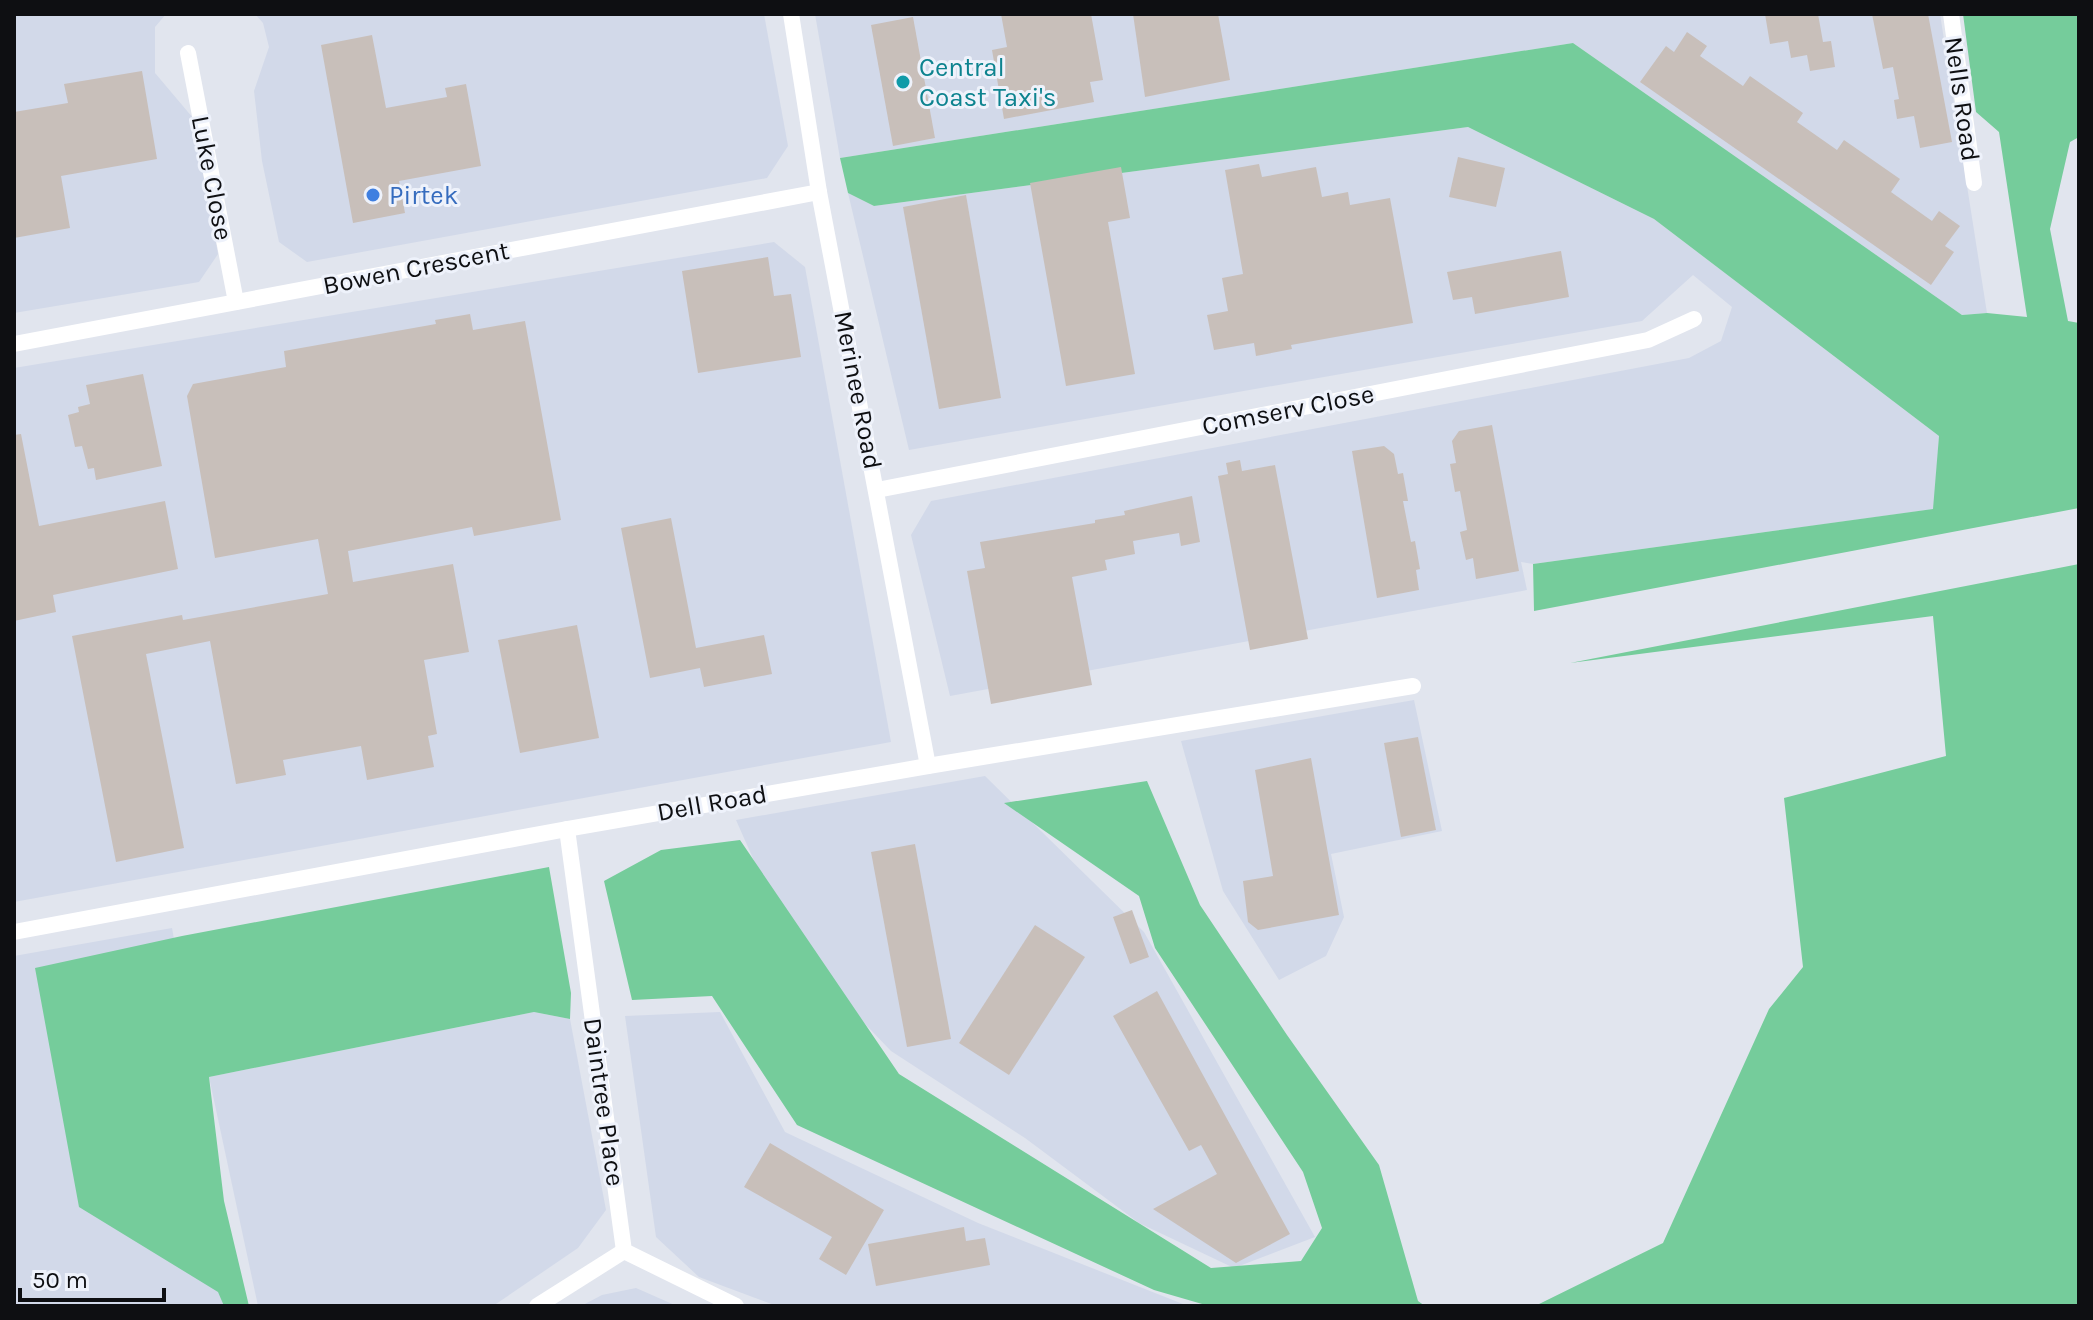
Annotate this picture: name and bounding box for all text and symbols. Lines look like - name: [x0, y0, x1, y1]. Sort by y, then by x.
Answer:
- street label: Nells Road: [1938, 35, 1986, 163]
- place label: Central Coast Taxi's: [919, 52, 1056, 113]
- marker: Central Coast Taxi's: [894, 73, 912, 91]
- street label: Luke Close: [185, 113, 239, 243]
- place label: Pirtek: [389, 180, 458, 211]
- marker: Pirtek: [364, 186, 382, 204]
- street label: Bowen Crescent: [320, 235, 512, 301]
- street label: Merinee Road: [827, 308, 889, 472]
- street label: Comserv Close: [1199, 378, 1377, 442]
- street label: Dell Road: [655, 778, 769, 828]
- street label: Daintree Place: [577, 1016, 631, 1188]
- scale bar: [20, 1252, 164, 1302]
- text: 50 m: [32, 1266, 88, 1294]

